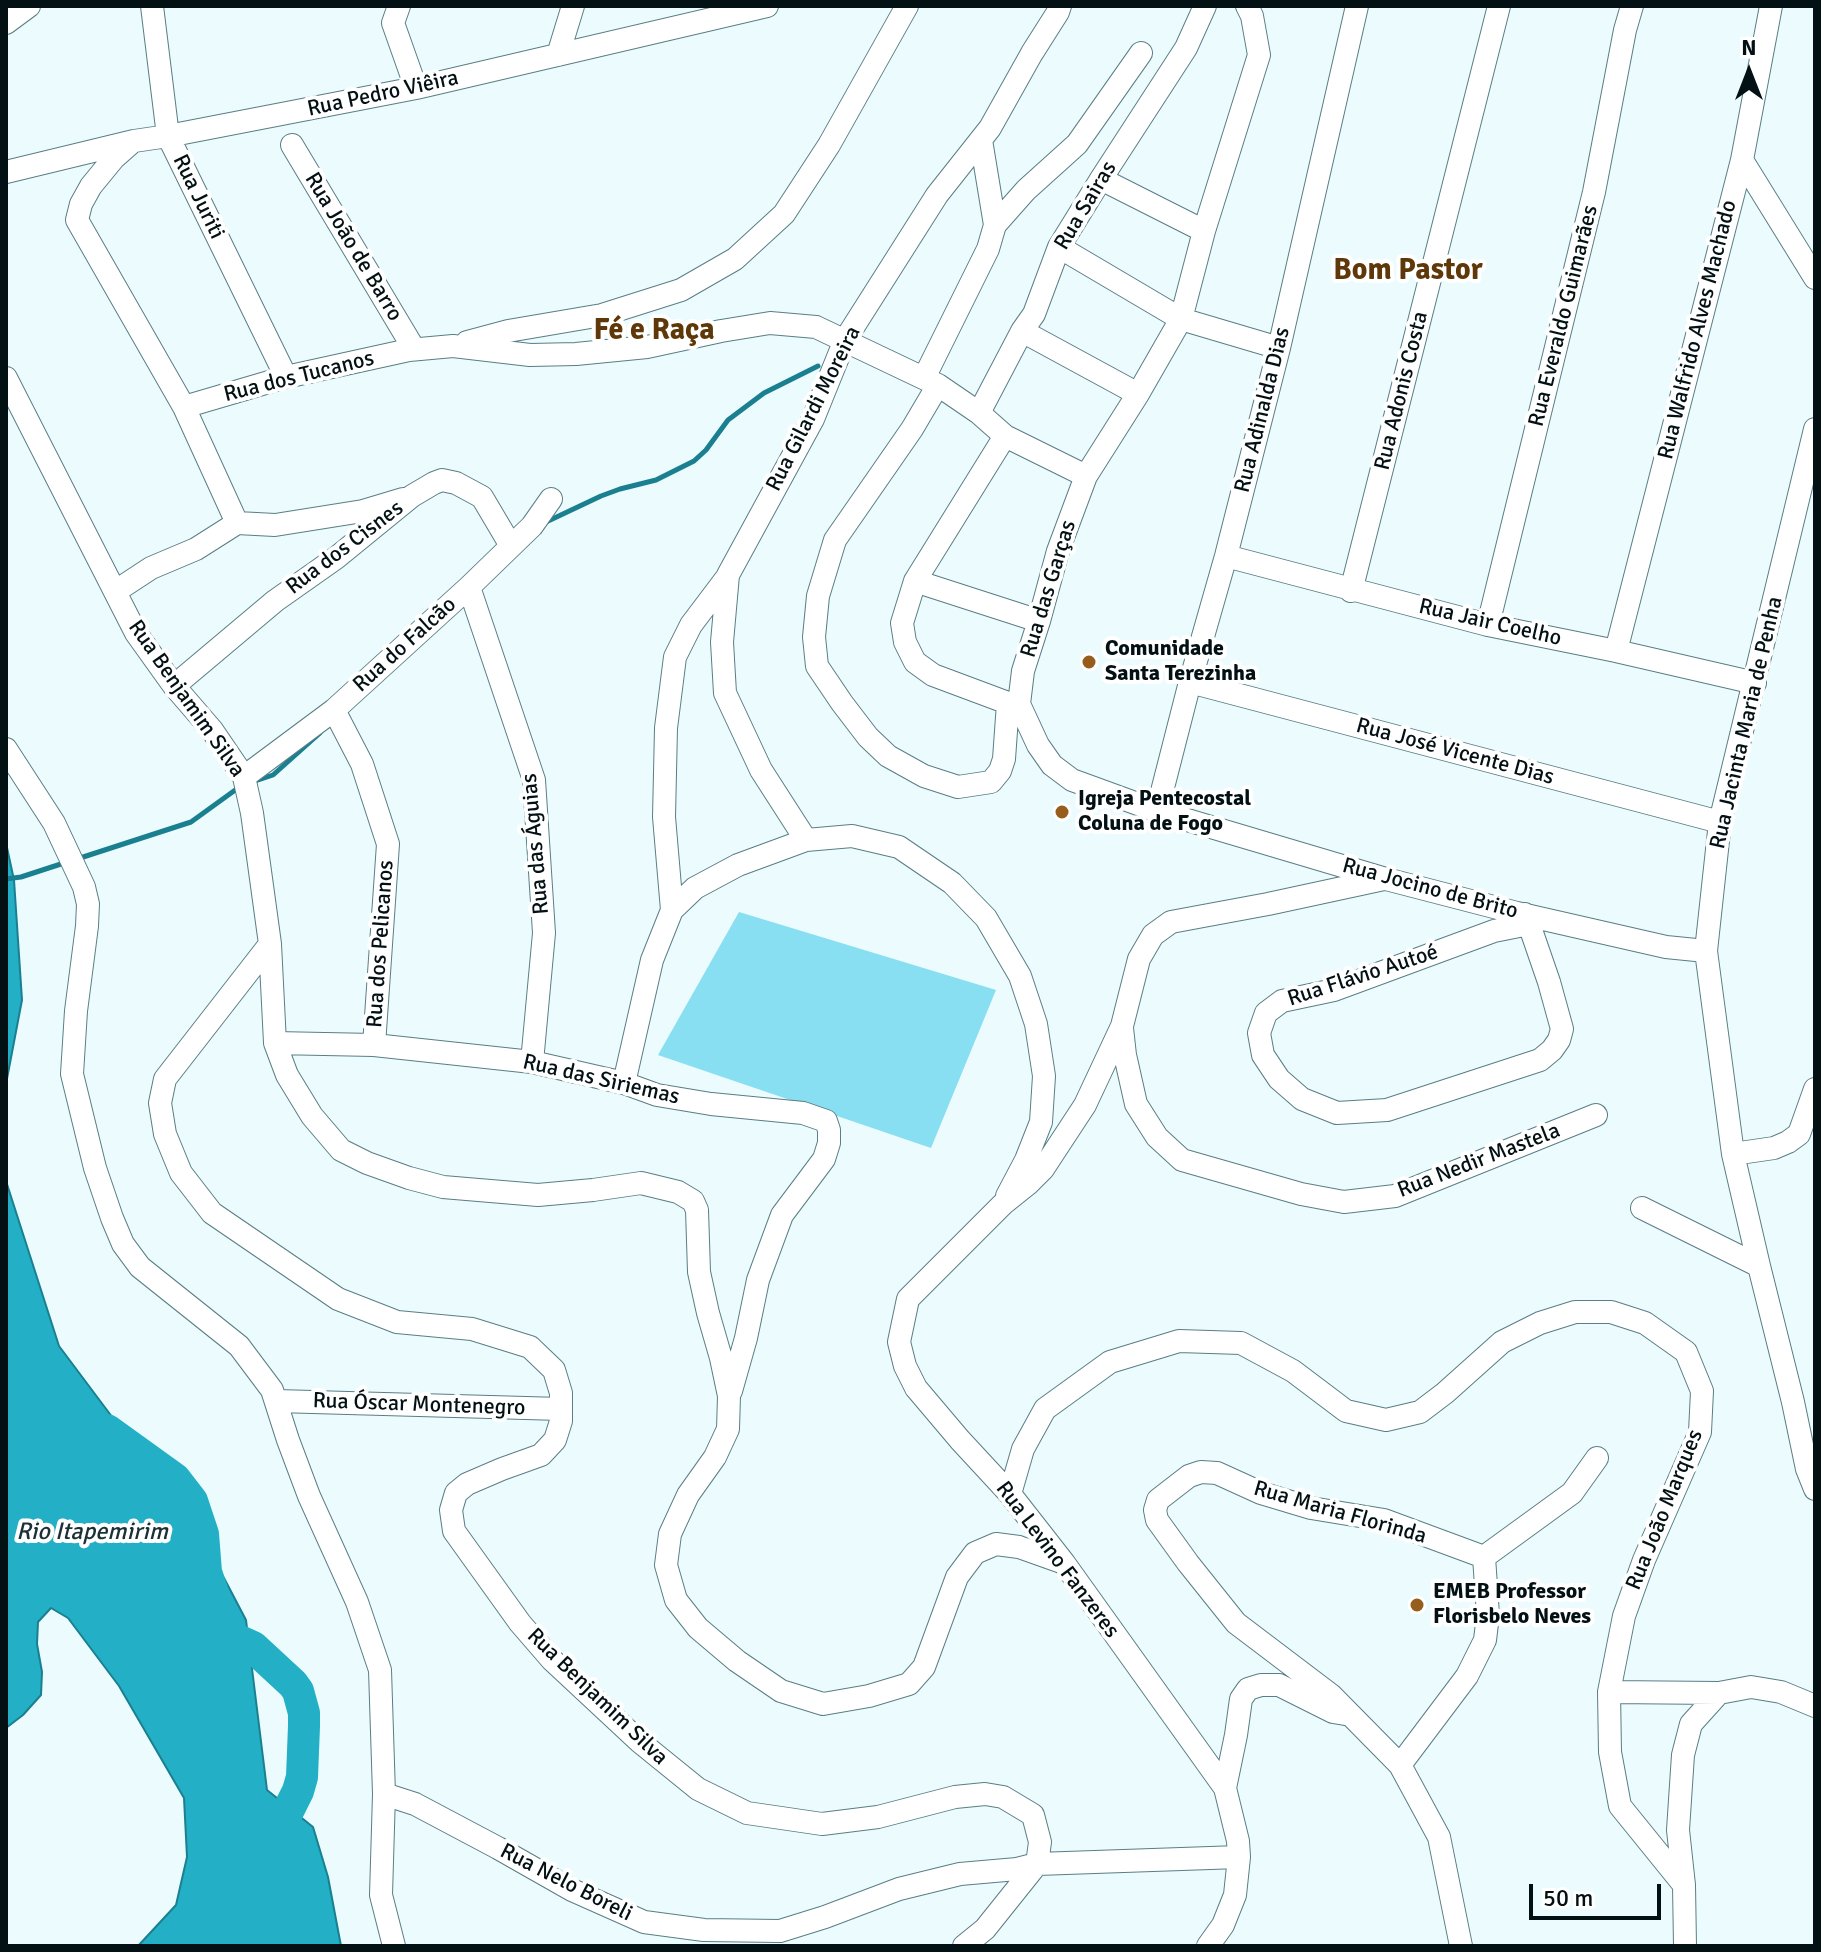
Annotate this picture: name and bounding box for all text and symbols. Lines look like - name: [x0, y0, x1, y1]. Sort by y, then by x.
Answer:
- north arrow: [1709, 32, 1789, 112]
- text: N: [1741, 34, 1757, 61]
- street label: Rua Pedro Viêira: [305, 65, 461, 123]
- street label: Rua Juriti: [166, 150, 230, 244]
- street label: Rua Sairas: [1049, 157, 1123, 255]
- street label: Rua João de Barro: [298, 168, 408, 326]
- street label: Rua Walfrido Alves Machado: [1653, 198, 1743, 462]
- street label: Rua Everaldo Guimarães: [1524, 203, 1604, 429]
- district label: Bom Pastor: [1333, 253, 1483, 289]
- street label: Rua Adonis Costa: [1370, 309, 1434, 473]
- district label: Fé e Raça: [593, 313, 715, 349]
- street label: Rua Gilardi Moreira: [761, 322, 867, 496]
- street label: Rua Adinalda Dias: [1230, 324, 1296, 496]
- street label: Rua dos Tucanos: [221, 346, 377, 408]
- street label: Rua dos Cisnes: [281, 495, 409, 601]
- street label: Rua das Garças: [1016, 517, 1082, 661]
- street label: Rua do Falcão: [348, 592, 462, 698]
- street label: Rua Jair Coelho: [1416, 594, 1564, 652]
- street label: Rua Jacinta Maria de Penha: [1705, 594, 1789, 852]
- street label: Rua Benjamim Silva: [122, 615, 250, 783]
- place label: Comunidade Santa Terezinha: [1105, 636, 1256, 688]
- marker: Comunidade Santa Terezinha: [1080, 653, 1098, 671]
- street label: Rua José Vicente Dias: [1353, 713, 1557, 791]
- street label: Rua das Águias: [517, 772, 555, 916]
- place label: Igreja Pentecostal Coluna de Fogo: [1078, 786, 1251, 838]
- marker: Igreja Pentecostal Coluna de Fogo: [1053, 803, 1071, 821]
- street label: Rua Jocino de Brito: [1339, 853, 1521, 925]
- street label: Rua dos Pelicanos: [362, 859, 400, 1029]
- street label: Rua Flávio Autoé: [1284, 939, 1442, 1013]
- street label: Rua das Siriemas: [520, 1049, 682, 1111]
- street label: Rua Nedir Mastela: [1394, 1118, 1564, 1204]
- street label: Rua Óscar Montenegro: [312, 1388, 526, 1422]
- street label: Rua João Marques: [1621, 1426, 1709, 1594]
- street label: Rua Maria Florinda: [1251, 1476, 1429, 1550]
- street label: Rua Levino Fanzeres: [990, 1477, 1124, 1643]
- water label: Rio Itapemirim: [16, 1519, 168, 1547]
- place label: EMEB Professor Florisbelo Neves: [1433, 1579, 1591, 1630]
- marker: EMEB Professor Florisbelo Neves: [1408, 1596, 1426, 1614]
- street label: Rua Benjamim Silva: [521, 1623, 673, 1771]
- street label: Rua Nelo Boreli: [495, 1838, 637, 1928]
- scale bar: [1533, 1868, 1665, 1918]
- text: 50 m: [1543, 1883, 1593, 1913]

